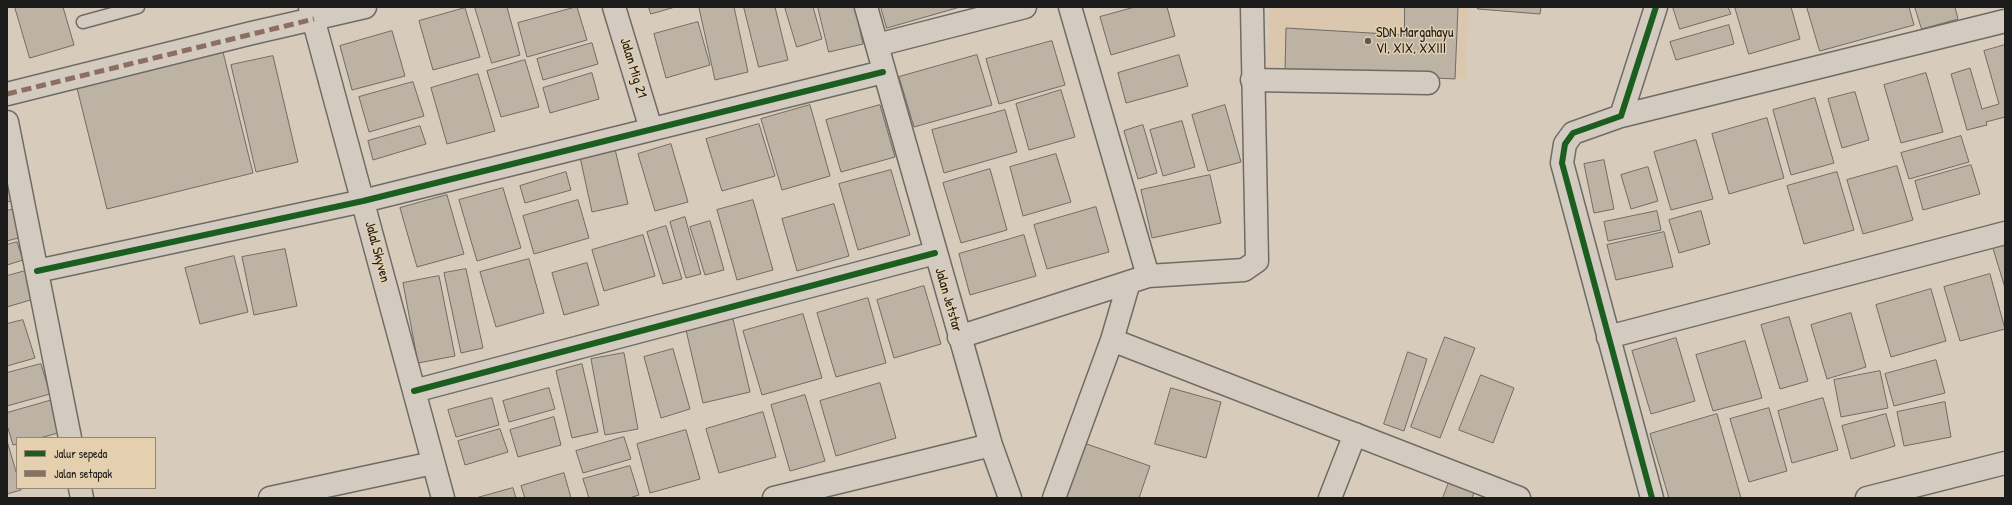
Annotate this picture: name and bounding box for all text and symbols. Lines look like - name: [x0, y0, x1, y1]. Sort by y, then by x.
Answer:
- place label: SDN Margahayu VI, XIX, XXIII: [1376, 25, 1454, 58]
- street label: Jalan Mig 21: [616, 36, 650, 100]
- marker: SDN Margahayu VI, XIX, XXIII: [1363, 36, 1373, 46]
- street label: Jalal Skyven: [361, 220, 393, 284]
- street label: Jalan Jetstar: [931, 266, 965, 334]
- legend: [16, 437, 156, 489]
- text: Jalur sepeda: [54, 445, 107, 462]
- text: Jalan setapak: [54, 465, 112, 482]

